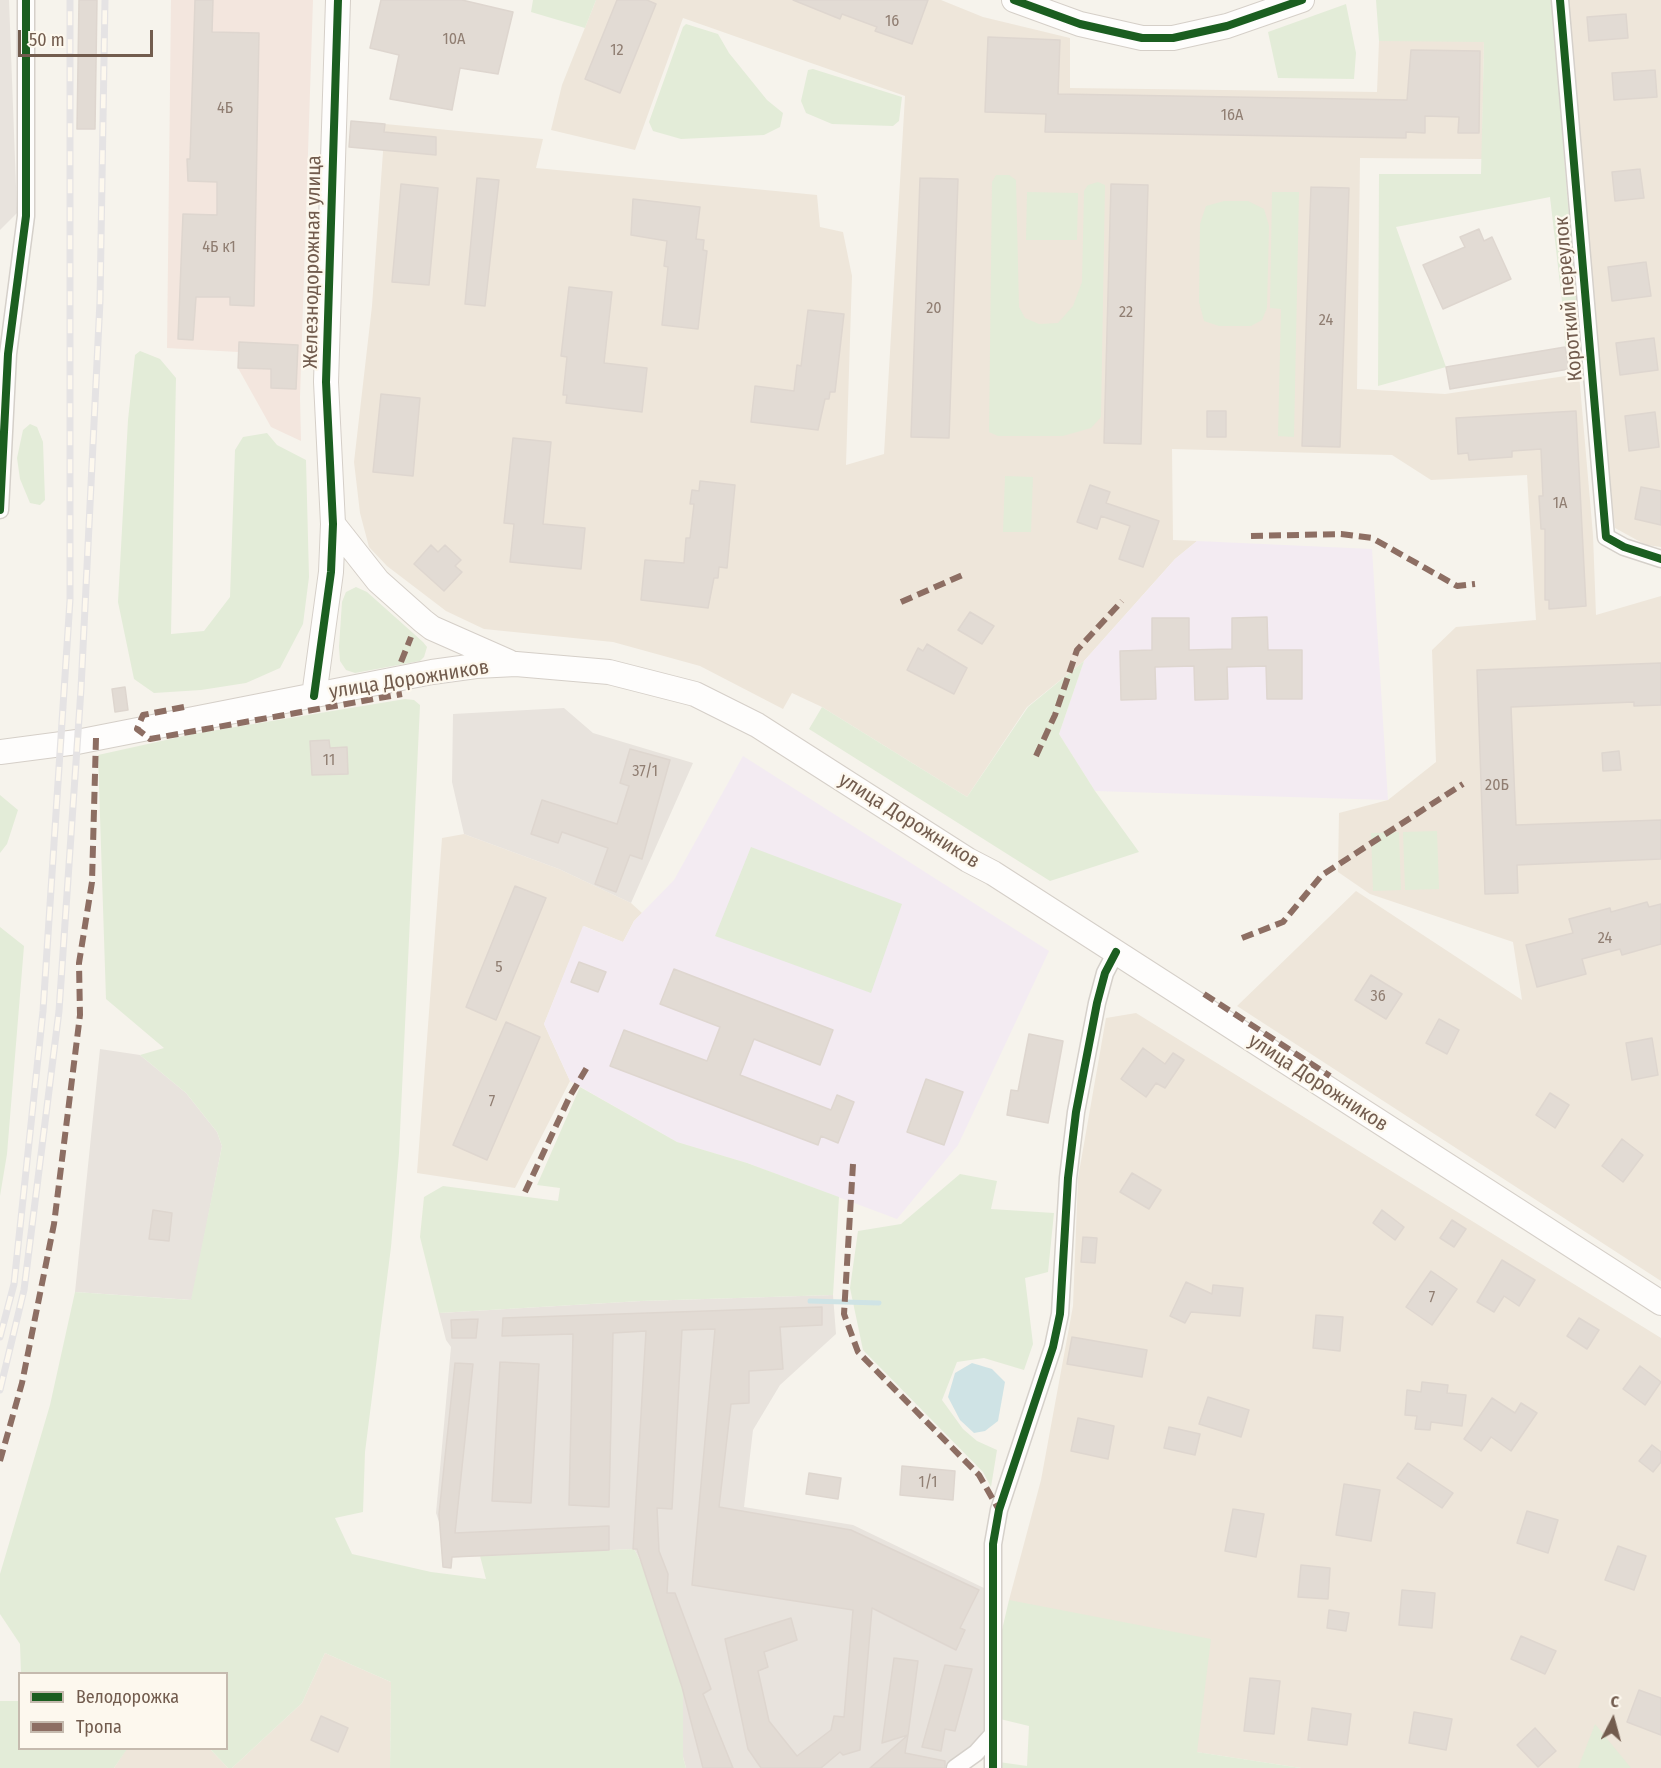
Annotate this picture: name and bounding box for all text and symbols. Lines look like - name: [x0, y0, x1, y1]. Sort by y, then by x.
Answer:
- house number: 16: [885, 12, 899, 32]
- scale bar: [21, 18, 156, 56]
- text: 50 m: [29, 29, 65, 51]
- house number: 10А: [443, 30, 465, 50]
- house number: 12: [610, 41, 624, 61]
- house number: 4Б: [217, 99, 233, 119]
- house number: 16А: [1221, 106, 1243, 126]
- street label: Железнодорожная улица: [299, 155, 327, 369]
- street label: Короткий переулок: [1550, 216, 1588, 382]
- house number: 4Б к1: [202, 238, 236, 258]
- house number: 20: [926, 299, 942, 319]
- house number: 22: [1119, 303, 1133, 323]
- house number: 24: [1319, 311, 1333, 331]
- house number: 1А: [1553, 494, 1567, 514]
- street label: улица Дорожников: [327, 656, 491, 704]
- house number: 11: [323, 751, 335, 771]
- house number: 37/1: [632, 762, 658, 782]
- street label: улица Дорожников: [834, 768, 984, 874]
- house number: 20Б: [1485, 776, 1509, 796]
- house number: 24: [1598, 929, 1612, 949]
- house number: 5: [495, 958, 503, 978]
- house number: 36: [1370, 987, 1386, 1007]
- street label: улица Дорожников: [1244, 1029, 1392, 1137]
- house number: 7: [489, 1092, 495, 1112]
- house number: 7: [1429, 1288, 1435, 1308]
- house number: 1/1: [918, 1473, 938, 1493]
- legend: [18, 1672, 228, 1750]
- text: Велодорожка: [76, 1686, 179, 1708]
- north arrow: [1583, 1690, 1643, 1750]
- text: С: [1610, 1692, 1620, 1711]
- text: Тропа: [76, 1716, 122, 1738]

